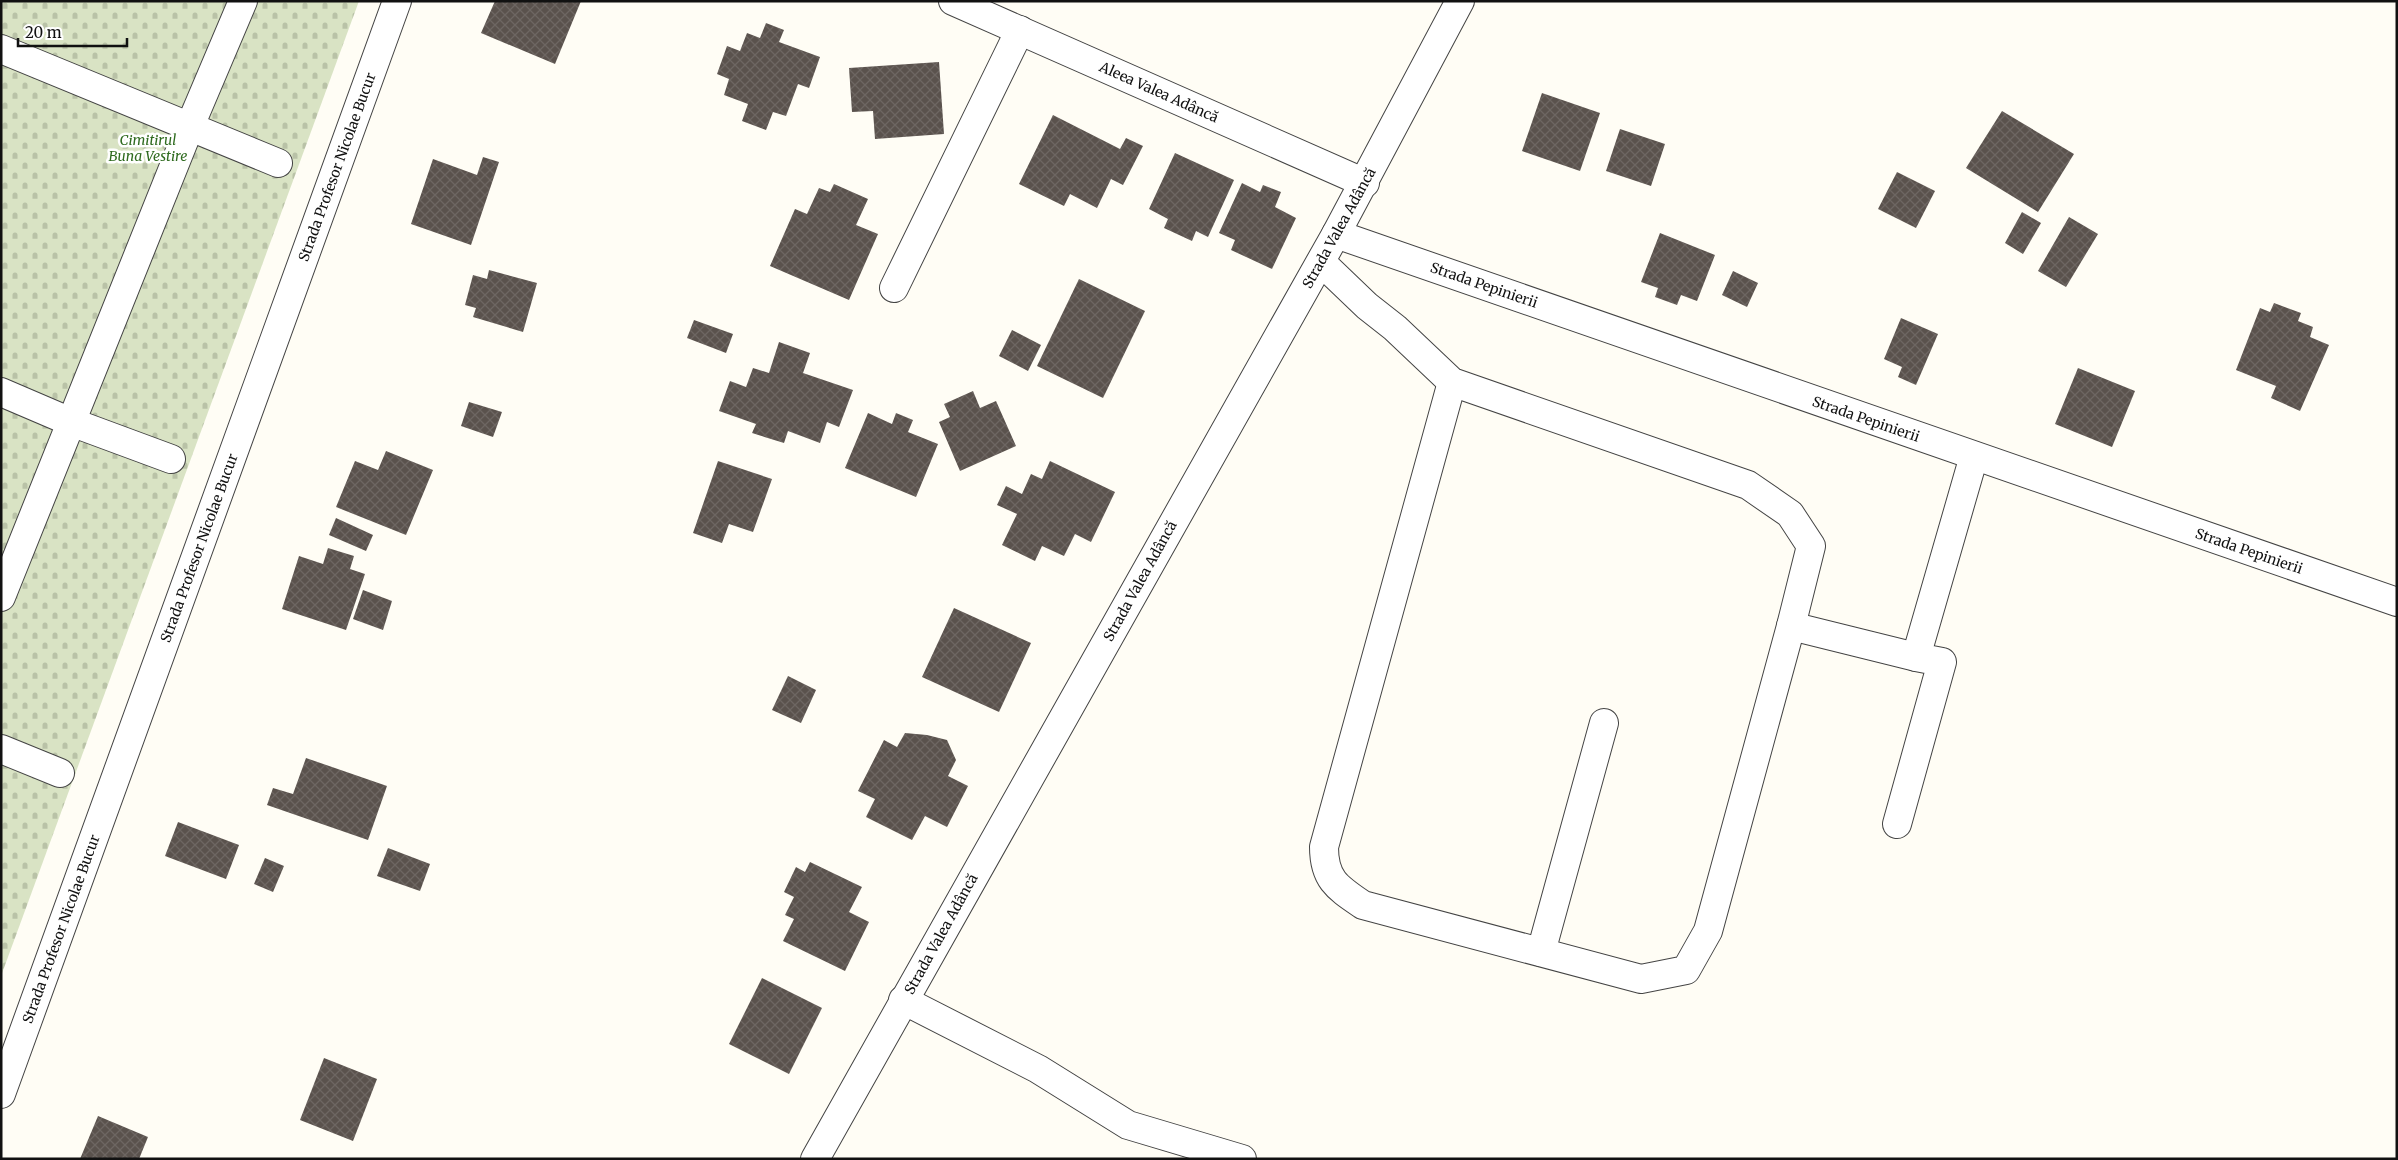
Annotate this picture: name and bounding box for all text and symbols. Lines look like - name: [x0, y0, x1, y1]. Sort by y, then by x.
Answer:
- scale bar: [18, 15, 126, 47]
- text: 20 m: [25, 23, 62, 42]
- street label: Aleea Valea Adâncă: [1096, 57, 1222, 127]
- street label: Strada Profesor Nicolae Bucur: [294, 70, 380, 264]
- park label: Cimitirul Buna Vestire: [109, 131, 187, 165]
- street label: Strada Valea Adâncă: [1298, 164, 1380, 291]
- street label: Strada Pepinierii: [1428, 258, 1541, 312]
- street label: Strada Pepinierii: [1810, 392, 1923, 446]
- street label: Strada Profesor Nicolae Bucur: [156, 451, 242, 645]
- street label: Strada Valea Adâncă: [1099, 517, 1181, 644]
- street label: Strada Pepinierii: [2193, 524, 2306, 578]
- street label: Strada Profesor Nicolae Bucur: [18, 832, 104, 1026]
- street label: Strada Valea Adâncă: [900, 870, 982, 997]

